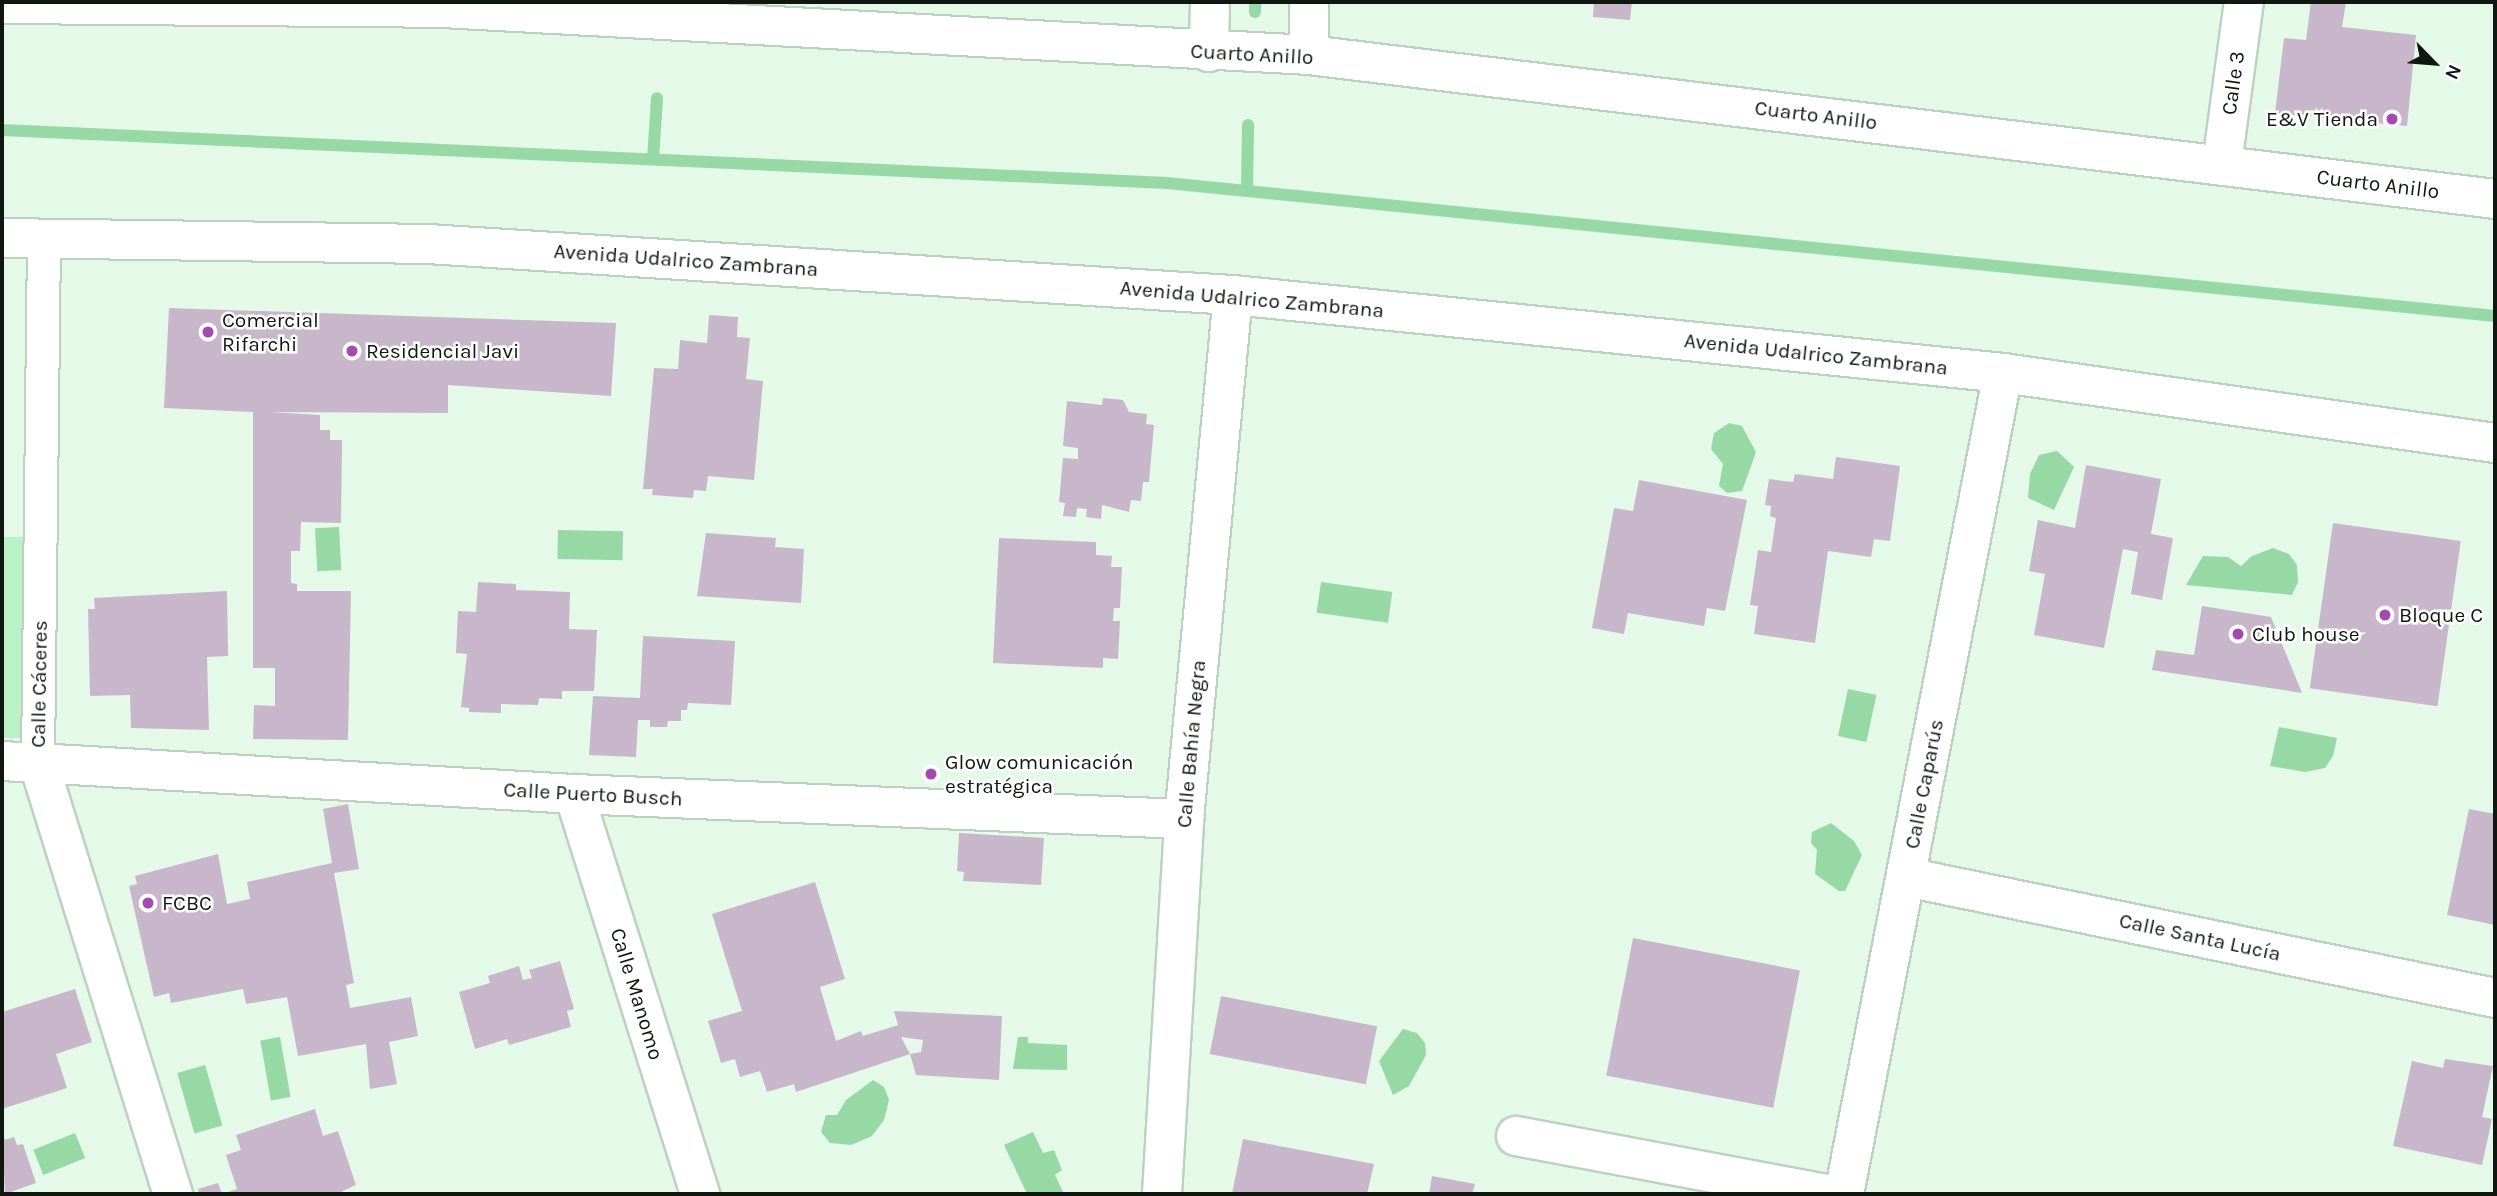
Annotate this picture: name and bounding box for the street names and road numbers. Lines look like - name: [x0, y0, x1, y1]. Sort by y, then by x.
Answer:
- street label: Cuarto Anillo: [1190, 38, 1314, 70]
- street label: Calle 3: [2216, 49, 2250, 117]
- street label: Cuarto Anillo: [1753, 95, 1879, 135]
- street label: Cuarto Anillo: [2315, 164, 2441, 204]
- street label: Avenida Udalrico Zambrana: [553, 238, 819, 282]
- street label: Avenida Udalrico Zambrana: [1119, 275, 1385, 323]
- street label: Avenida Udalrico Zambrana: [1683, 328, 1949, 380]
- street label: Calle Cáceres: [25, 620, 53, 748]
- street label: Calle Bahía Negra: [1171, 659, 1211, 829]
- street label: Calle Caparús: [1899, 717, 1949, 851]
- street label: Calle Puerto Busch: [503, 777, 683, 811]
- street label: Calle Santa Lucía: [2117, 908, 2283, 966]
- street label: Calle Manomo: [605, 925, 669, 1063]

